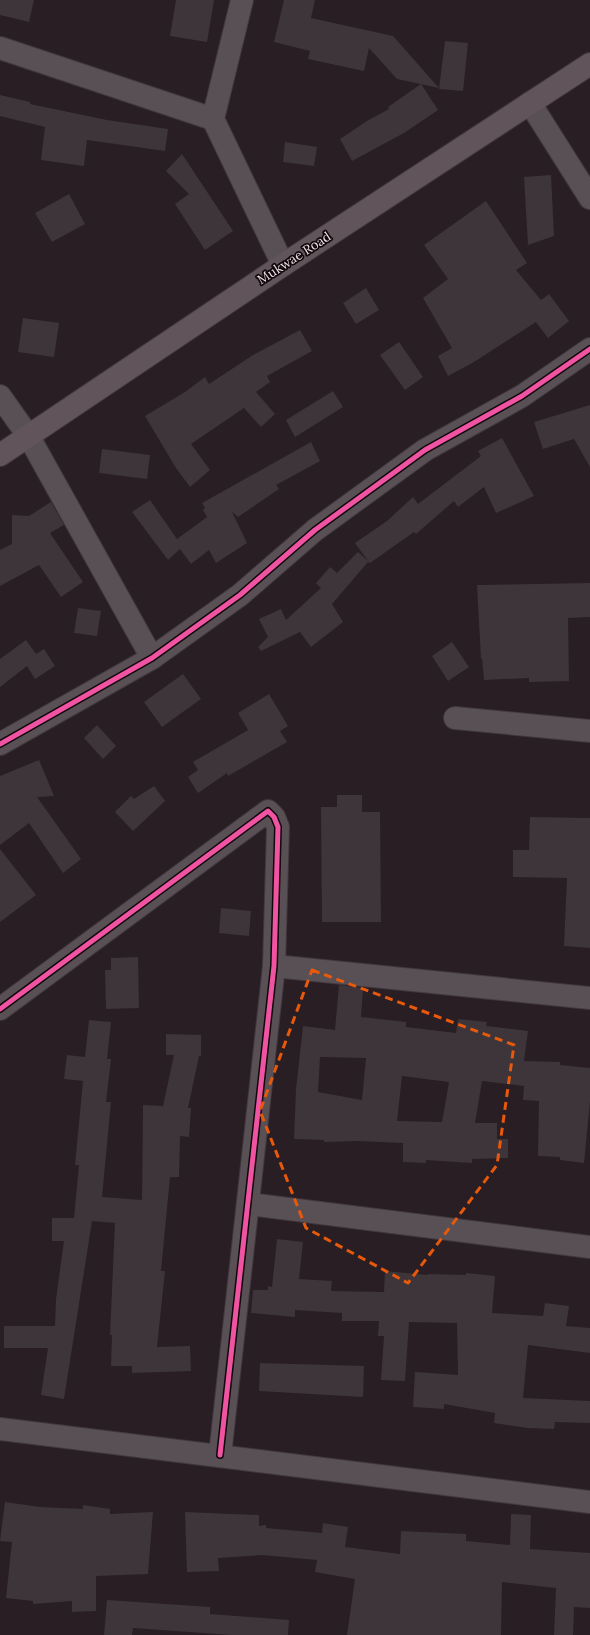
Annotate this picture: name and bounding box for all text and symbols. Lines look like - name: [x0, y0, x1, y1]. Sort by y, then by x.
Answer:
- street label: Mukwae Road: [254, 228, 334, 288]

